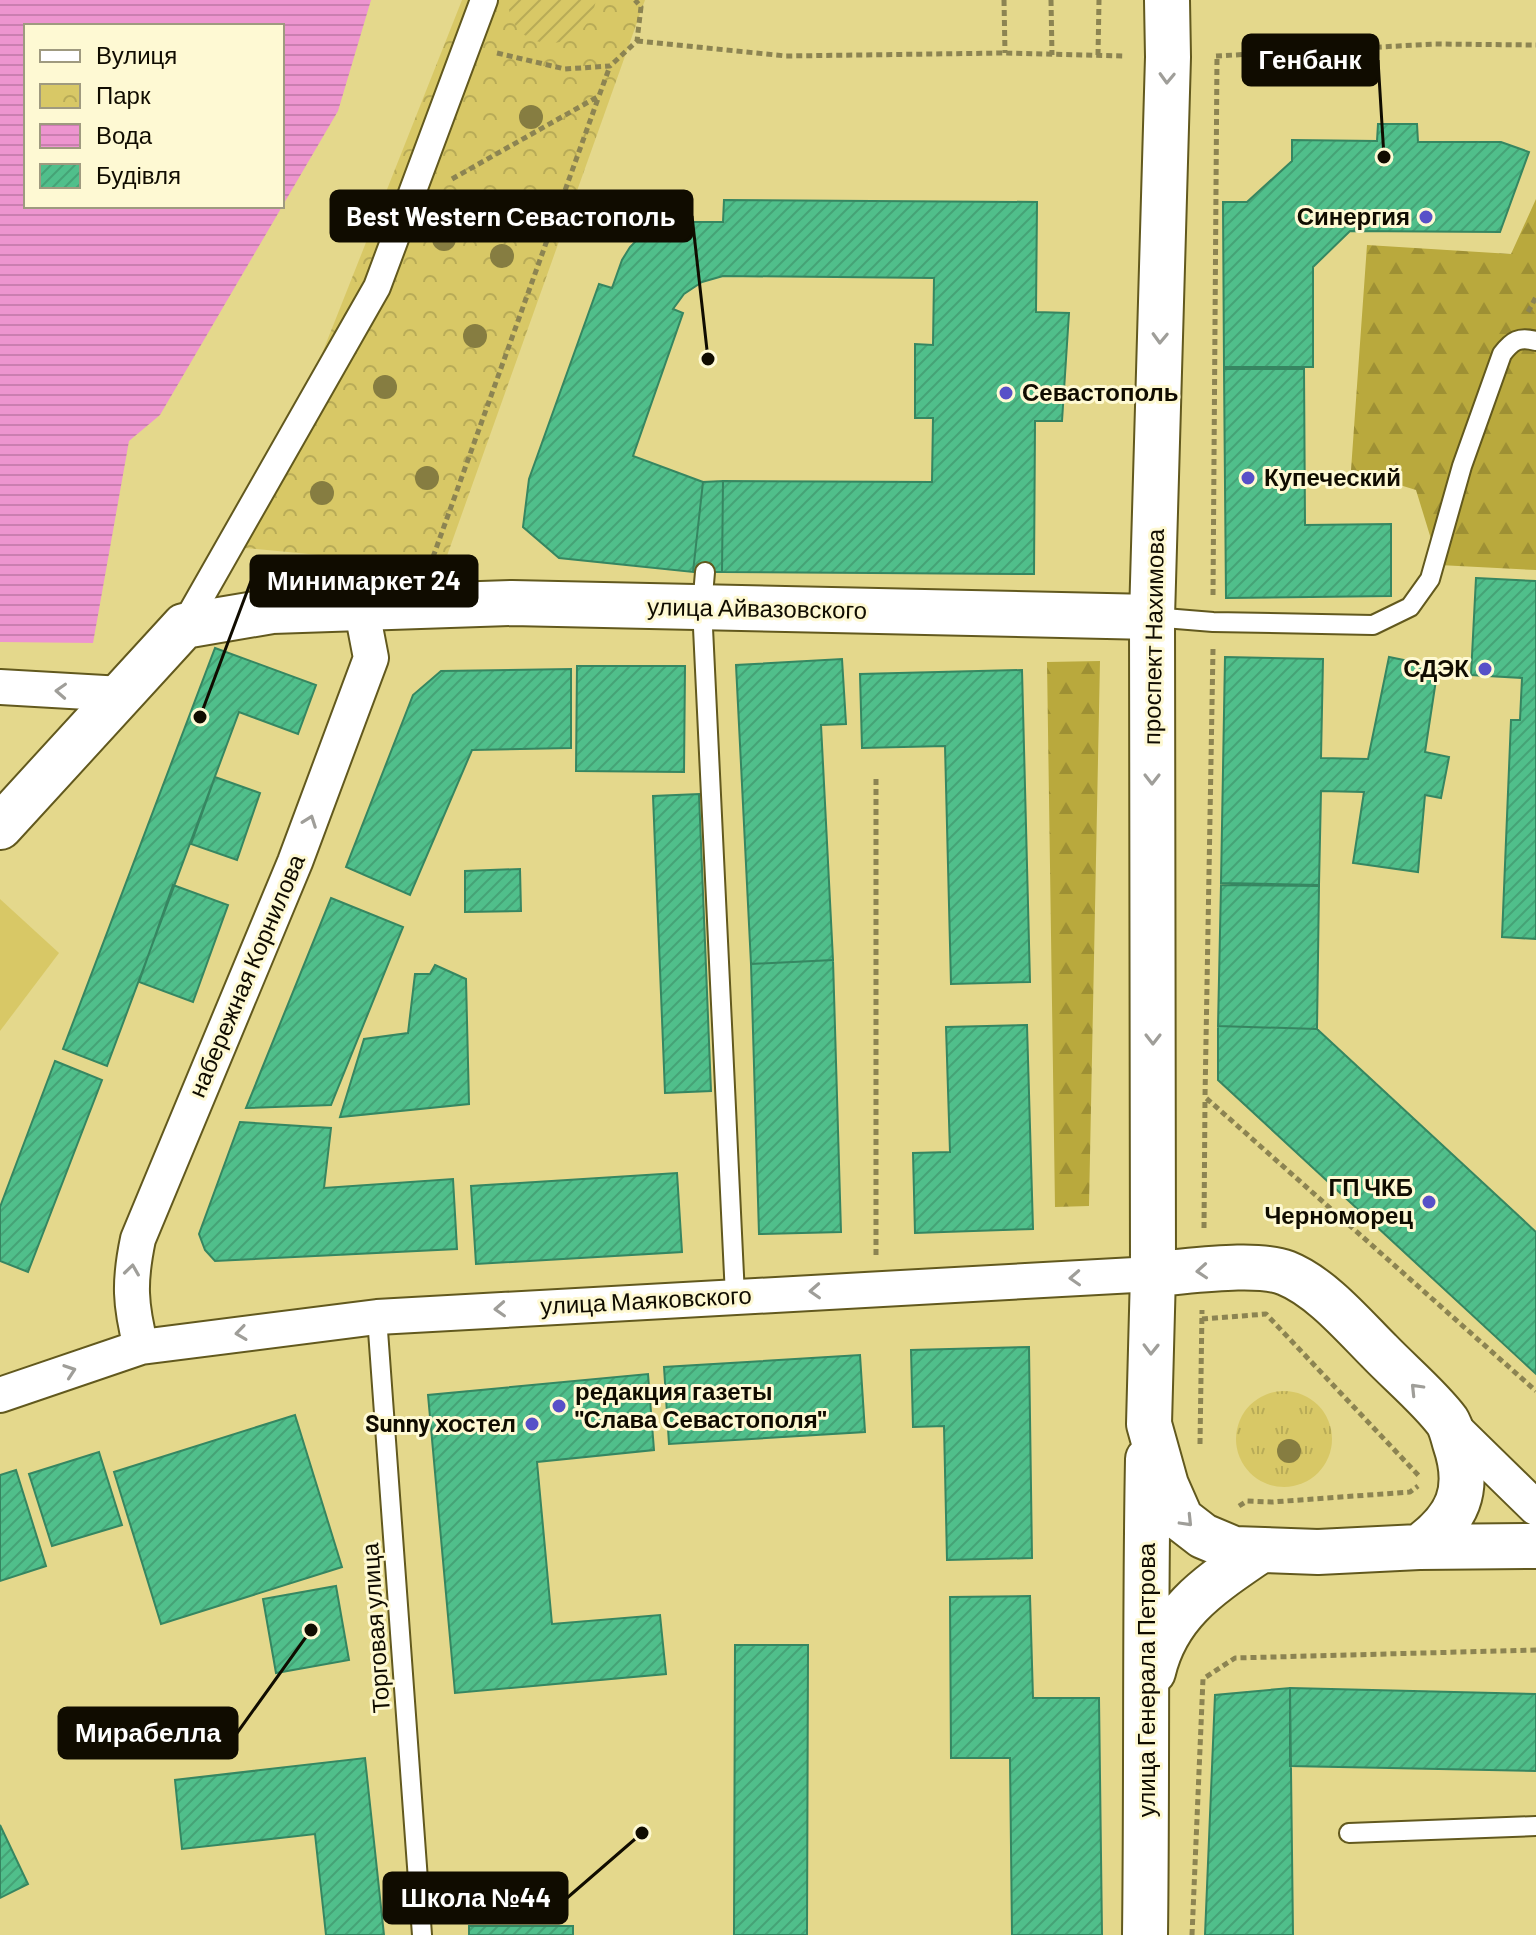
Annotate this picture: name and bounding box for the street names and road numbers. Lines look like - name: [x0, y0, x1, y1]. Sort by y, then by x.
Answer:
- street label: проспект Нахимова: [1136, 528, 1169, 745]
- street label: улица Айвазовского: [647, 591, 867, 624]
- street label: набережная Корнилова: [181, 849, 310, 1101]
- street label: улица Маяковского: [539, 1279, 752, 1320]
- street label: Торговая улица: [354, 1541, 395, 1714]
- street label: улица Генерала Петрова: [1131, 1542, 1160, 1817]

